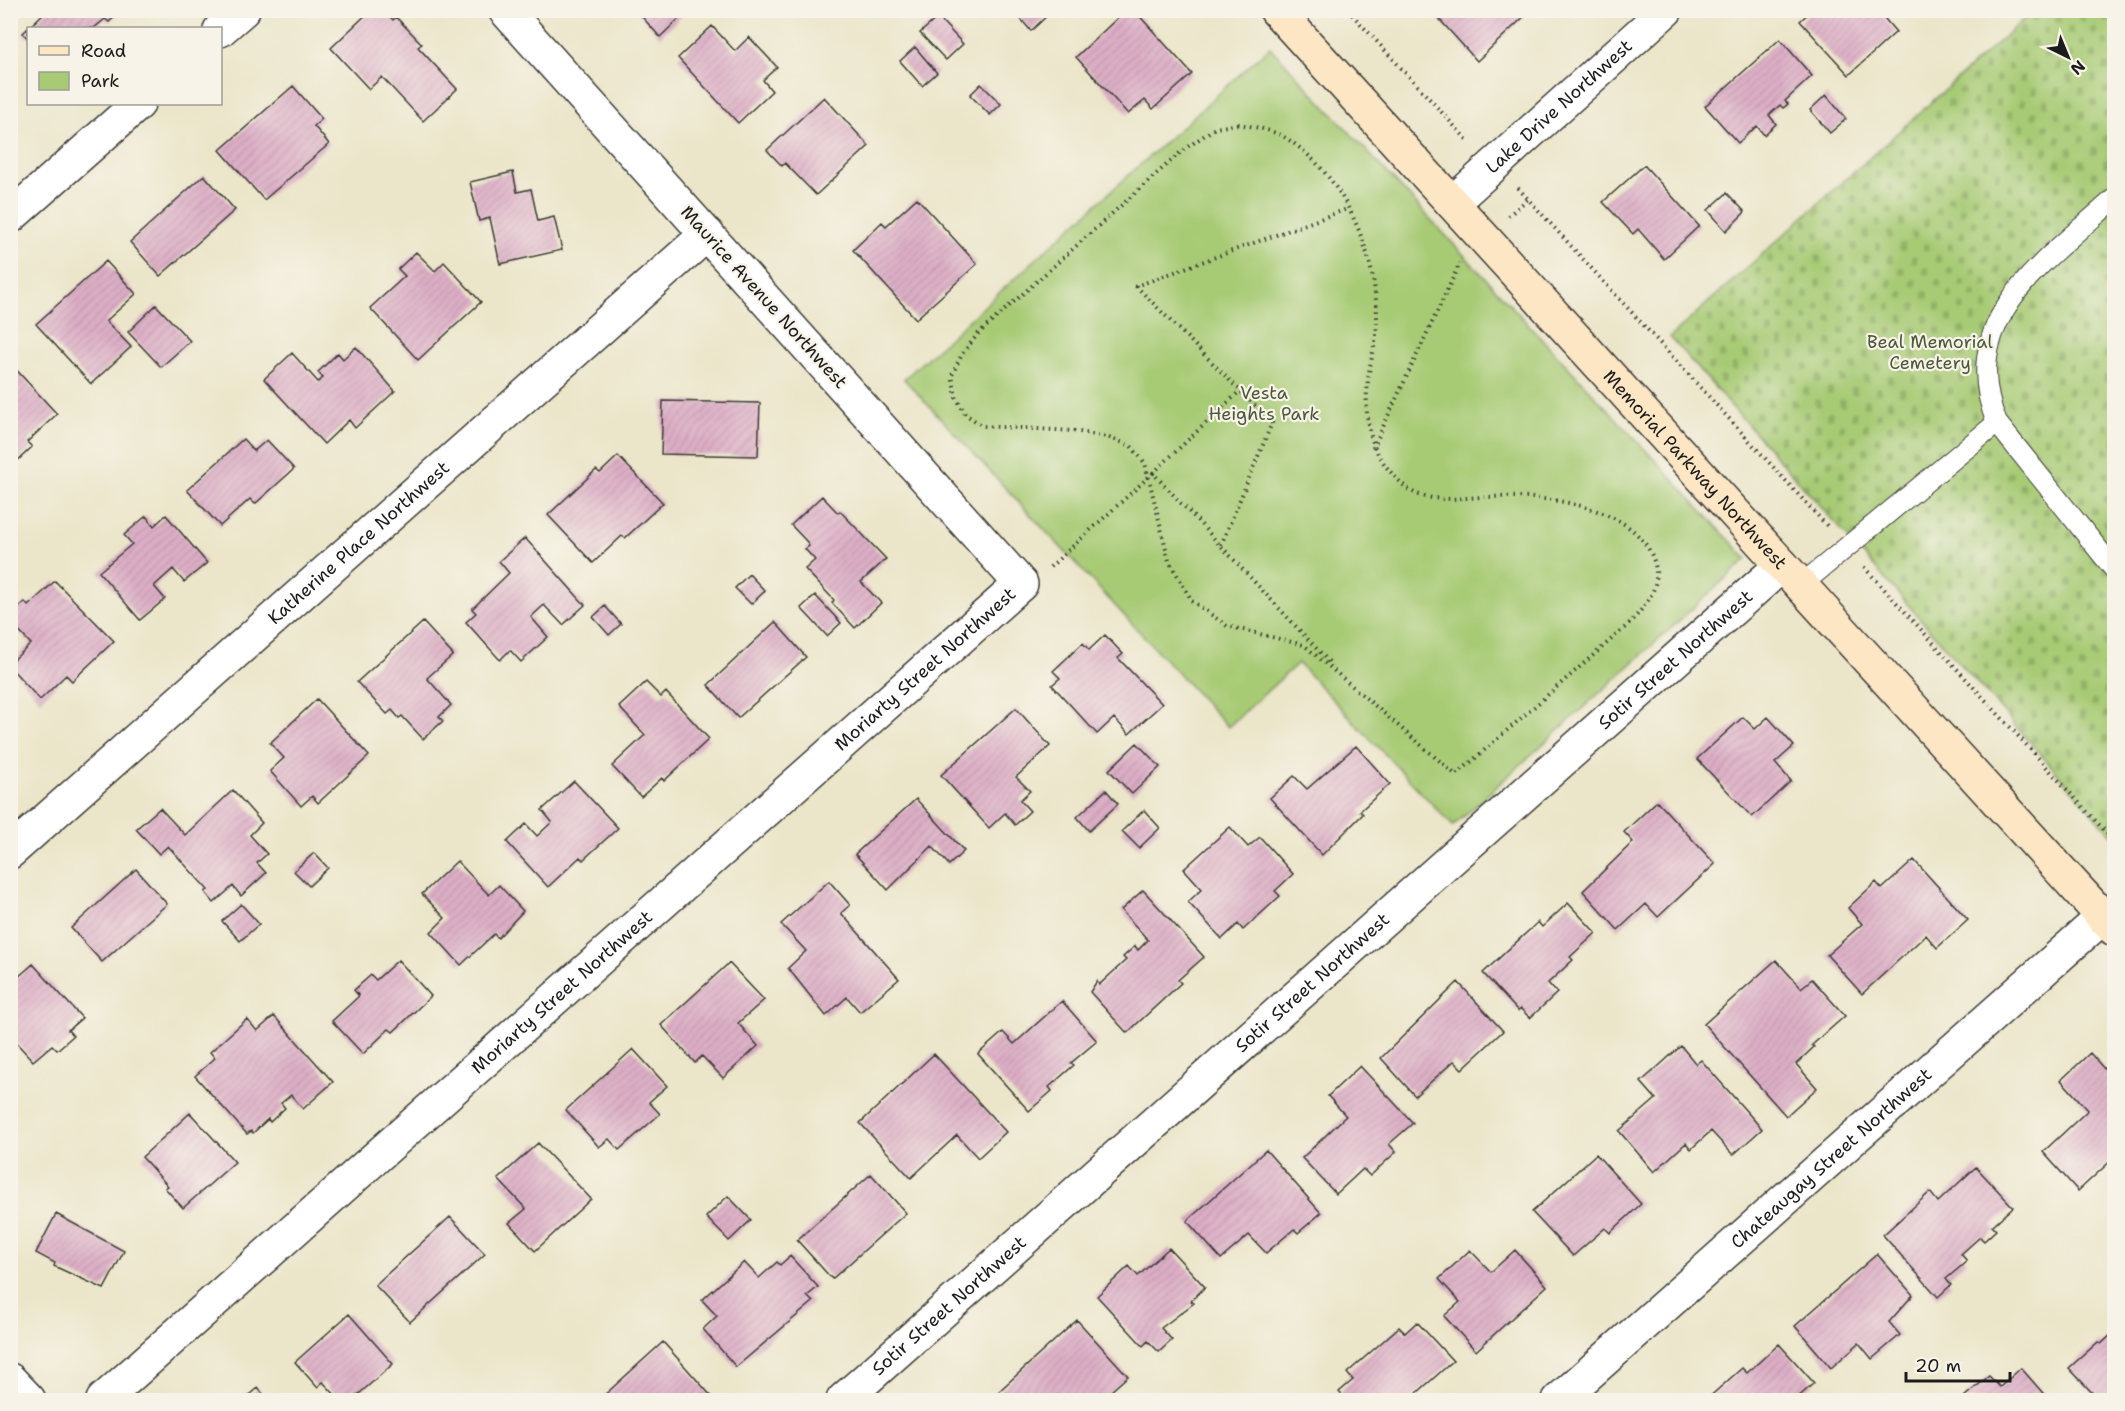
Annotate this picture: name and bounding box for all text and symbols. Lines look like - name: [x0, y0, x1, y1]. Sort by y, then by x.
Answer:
- legend: [27, 27, 222, 105]
- north arrow: [2038, 27, 2098, 87]
- street label: Lake Drive Northwest: [1480, 34, 1638, 179]
- text: Road: [81, 39, 126, 63]
- text: N: [2066, 56, 2090, 80]
- text: Park: [81, 69, 120, 93]
- street label: Maurice Avenue Northwest: [675, 200, 853, 394]
- park label: Beal Memorial Cemetery: [1867, 330, 1993, 375]
- street label: Memorial Parkway Northwest: [1598, 365, 1792, 575]
- park label: Vesta Heights Park: [1208, 381, 1320, 426]
- street label: Katherine Place Northwest: [263, 456, 455, 630]
- street label: Moriarty Street Northwest: [829, 582, 1021, 756]
- street label: Sotir Street Northwest: [1593, 585, 1758, 735]
- street label: Moriarty Street Northwest: [466, 905, 658, 1079]
- street label: Sotir Street Northwest: [1230, 908, 1395, 1058]
- street label: Chateaugay Street Northwest: [1725, 1062, 1937, 1254]
- street label: Sotir Street Northwest: [867, 1230, 1032, 1381]
- scale bar: [1906, 1345, 2010, 1383]
- text: 20 m: [1915, 1354, 1961, 1378]

